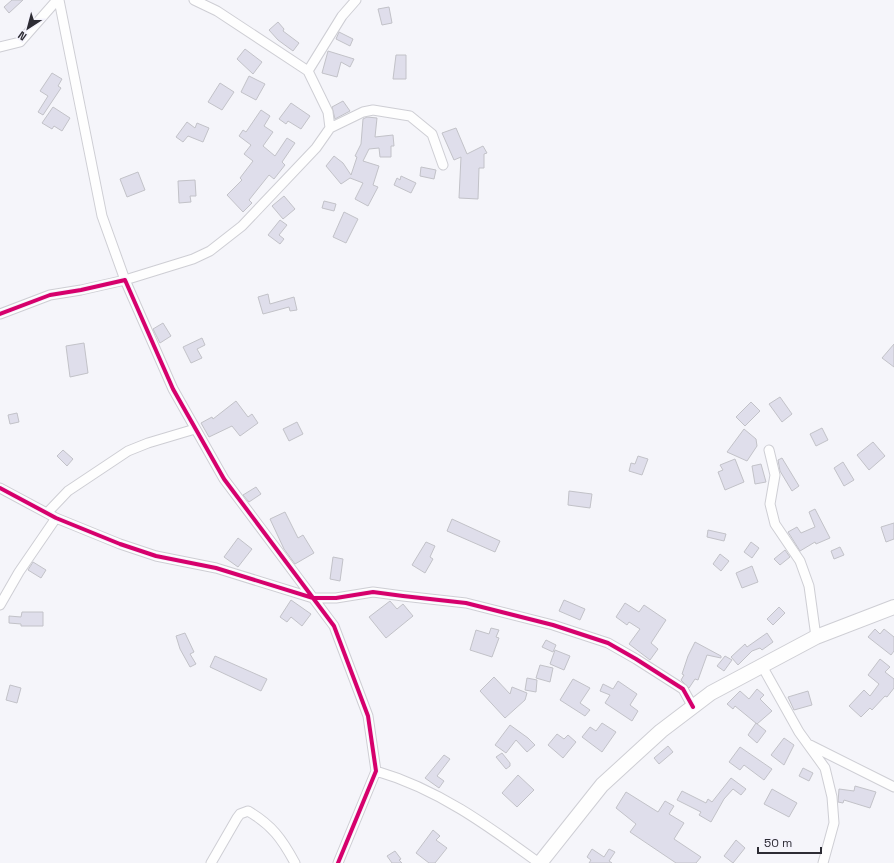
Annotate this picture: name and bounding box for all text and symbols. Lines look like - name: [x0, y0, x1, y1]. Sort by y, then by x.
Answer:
- north arrow: [8, 8, 48, 48]
- text: N: [15, 28, 29, 44]
- scale bar: [758, 829, 821, 855]
- text: 50 m: [764, 835, 792, 851]

